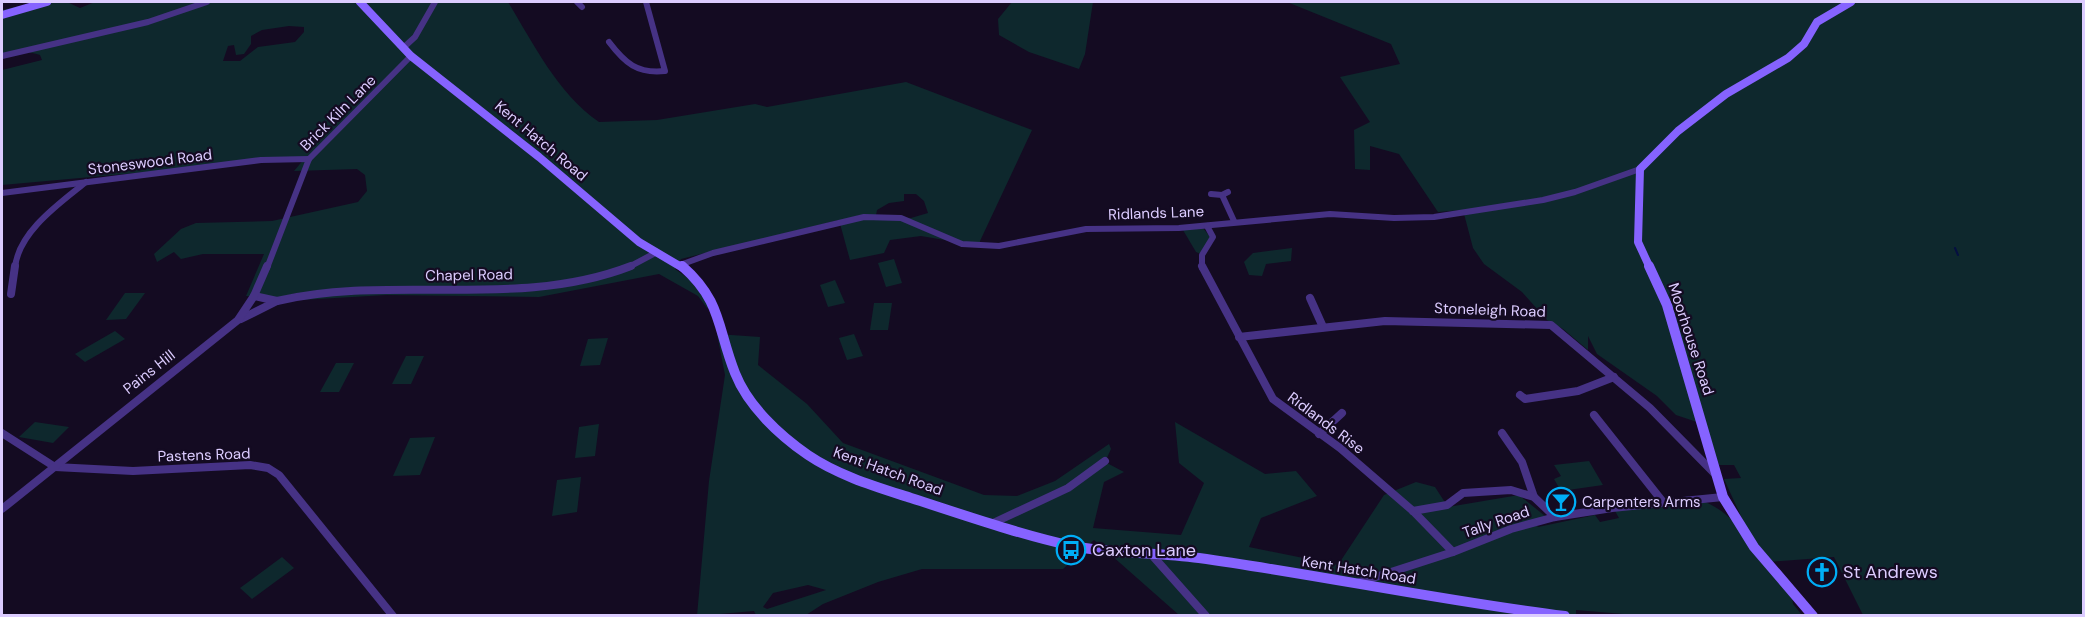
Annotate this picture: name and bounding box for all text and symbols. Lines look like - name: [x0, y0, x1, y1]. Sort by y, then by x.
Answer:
- street label: Brick Kiln Lane: [296, 71, 380, 155]
- street label: Kent Hatch Road: [490, 96, 592, 186]
- street label: Stoneswood Road: [87, 144, 213, 180]
- street label: Ridlands Lane: [1108, 201, 1204, 225]
- street label: Chapel Road: [425, 264, 513, 286]
- street label: Moorhouse Road: [1663, 280, 1719, 398]
- street label: Stoneleigh Road: [1434, 298, 1546, 322]
- street label: Pains Hill: [119, 345, 179, 399]
- street label: Ridlands Rise: [1283, 387, 1369, 459]
- street label: Kent Hatch Road: [830, 442, 946, 500]
- street label: Pastens Road: [157, 443, 251, 467]
- bar icon: Carpenters Arms: [1545, 486, 1577, 518]
- place label: Carpenters Arms: [1582, 492, 1701, 512]
- street label: Tally Road: [1460, 501, 1532, 543]
- bus stop icon: Caxton Lane: [1055, 534, 1087, 566]
- place label: Caxton Lane: [1092, 538, 1196, 562]
- street label: Kent Hatch Road: [1301, 551, 1417, 589]
- church icon: St Andrews: [1806, 556, 1838, 588]
- place label: St Andrews: [1843, 560, 1938, 584]

